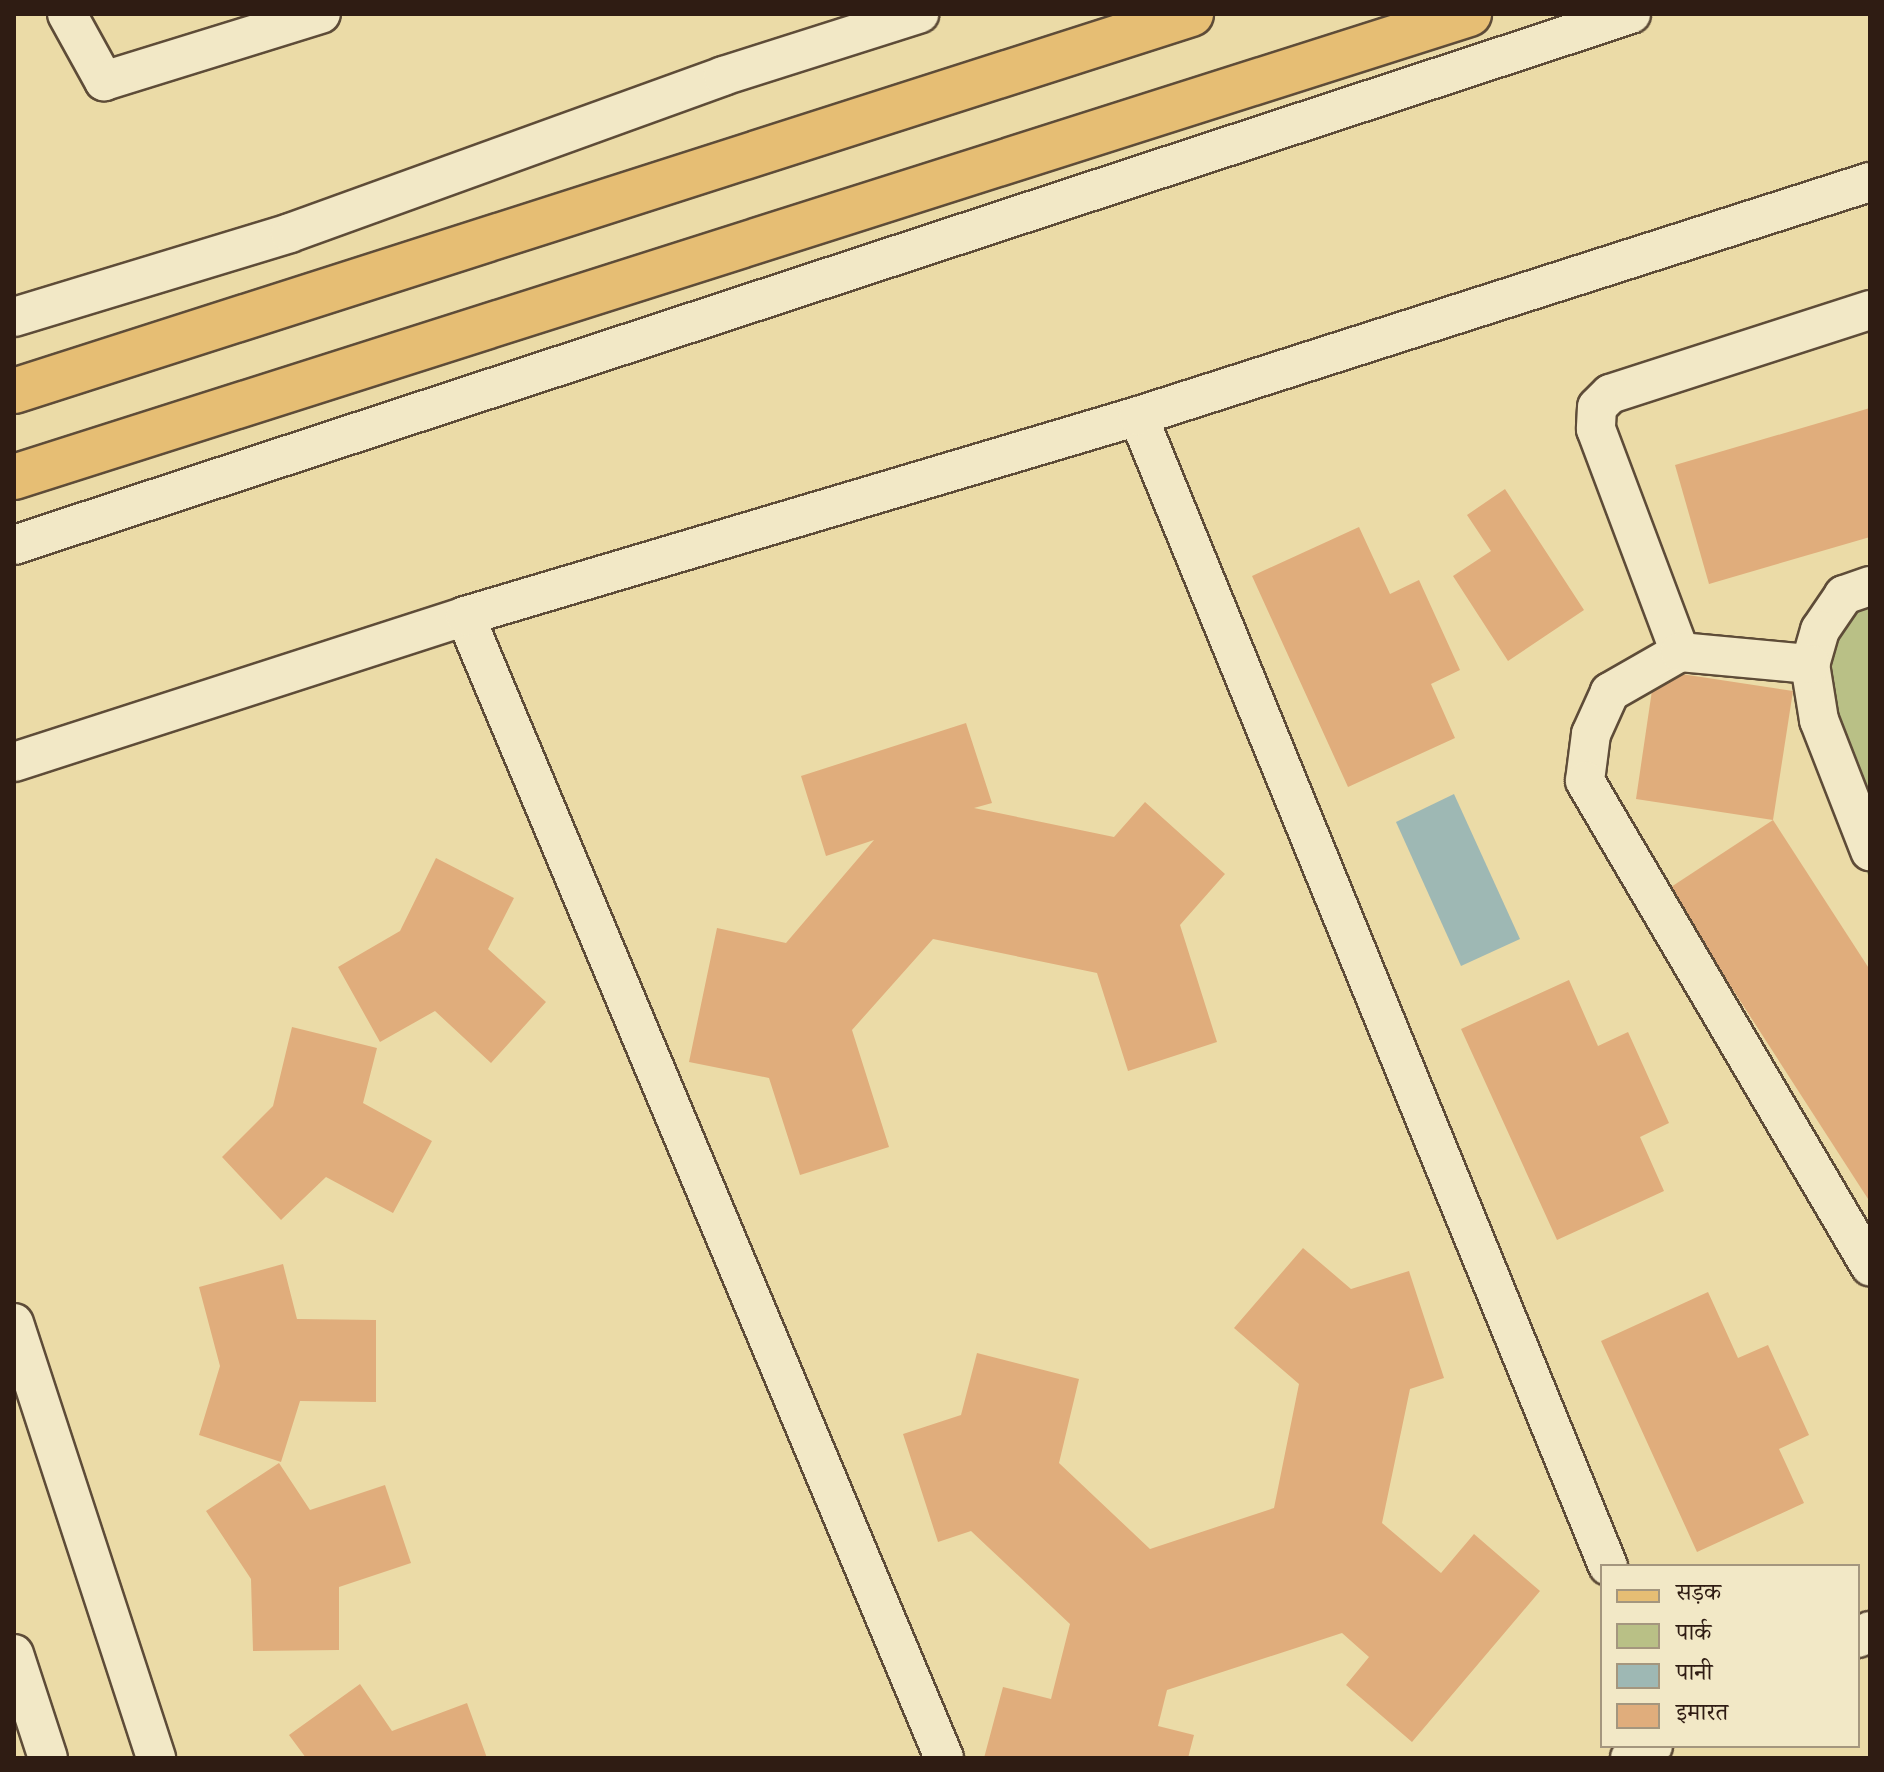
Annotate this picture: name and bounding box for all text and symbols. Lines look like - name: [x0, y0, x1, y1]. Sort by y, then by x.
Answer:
- legend: [1600, 1564, 1860, 1748]
- text: सड़क: [1676, 1582, 1721, 1606]
- text: पार्क: [1676, 1622, 1711, 1646]
- text: पानी: [1676, 1662, 1713, 1686]
- text: इमारत: [1676, 1702, 1728, 1726]

